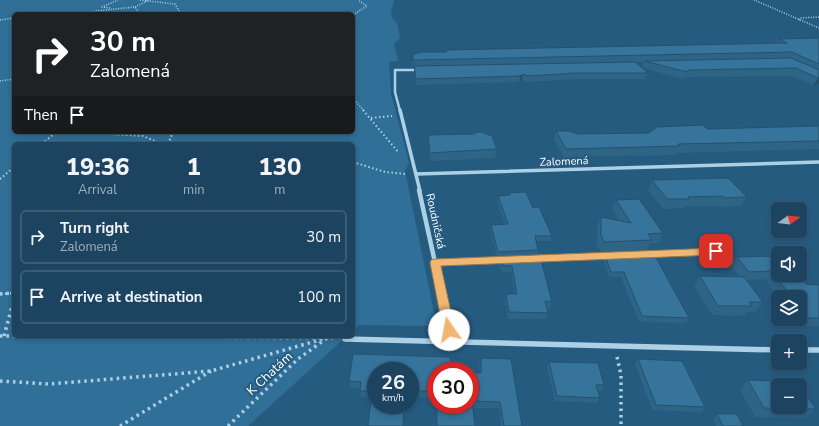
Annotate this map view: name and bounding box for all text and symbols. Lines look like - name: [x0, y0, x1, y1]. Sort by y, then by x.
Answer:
- text: 30 m: [90, 23, 156, 61]
- icon: right: [24, 28, 76, 80]
- text: Zalomená: [90, 59, 170, 83]
- icon: arrive: [66, 104, 88, 126]
- text: Then: [24, 105, 58, 125]
- text: 19:36: [66, 151, 129, 183]
- text: 1: [187, 151, 201, 183]
- text: 130: [258, 151, 301, 183]
- street label: Zalomená: [539, 153, 589, 170]
- text: Arrival: [78, 181, 117, 199]
- text: min: [183, 181, 205, 199]
- text: m: [274, 181, 285, 199]
- street label: Roudničská: [422, 192, 449, 250]
- north arrow: [771, 202, 807, 238]
- map controls: [771, 202, 807, 414]
- text: Turn right: [60, 218, 129, 238]
- icon: right: [26, 226, 48, 248]
- text: 30 m: [306, 227, 341, 247]
- pin: [699, 234, 733, 268]
- text: Zalomená: [60, 238, 118, 256]
- icon: arrive: [705, 240, 727, 262]
- button: sound: [771, 246, 807, 282]
- icon: arrive: [26, 286, 48, 308]
- text: Arrive at destination: [60, 287, 203, 307]
- text: 100 m: [297, 287, 341, 307]
- button: layers: [771, 290, 807, 326]
- position arrow: [428, 309, 470, 351]
- button: +: [771, 334, 807, 370]
- street label: K Chatám: [243, 348, 297, 400]
- speed limit sign: 30: [427, 362, 479, 414]
- text: 26: [381, 369, 405, 396]
- button: −: [771, 378, 807, 414]
- text: km/h: [382, 391, 404, 405]

